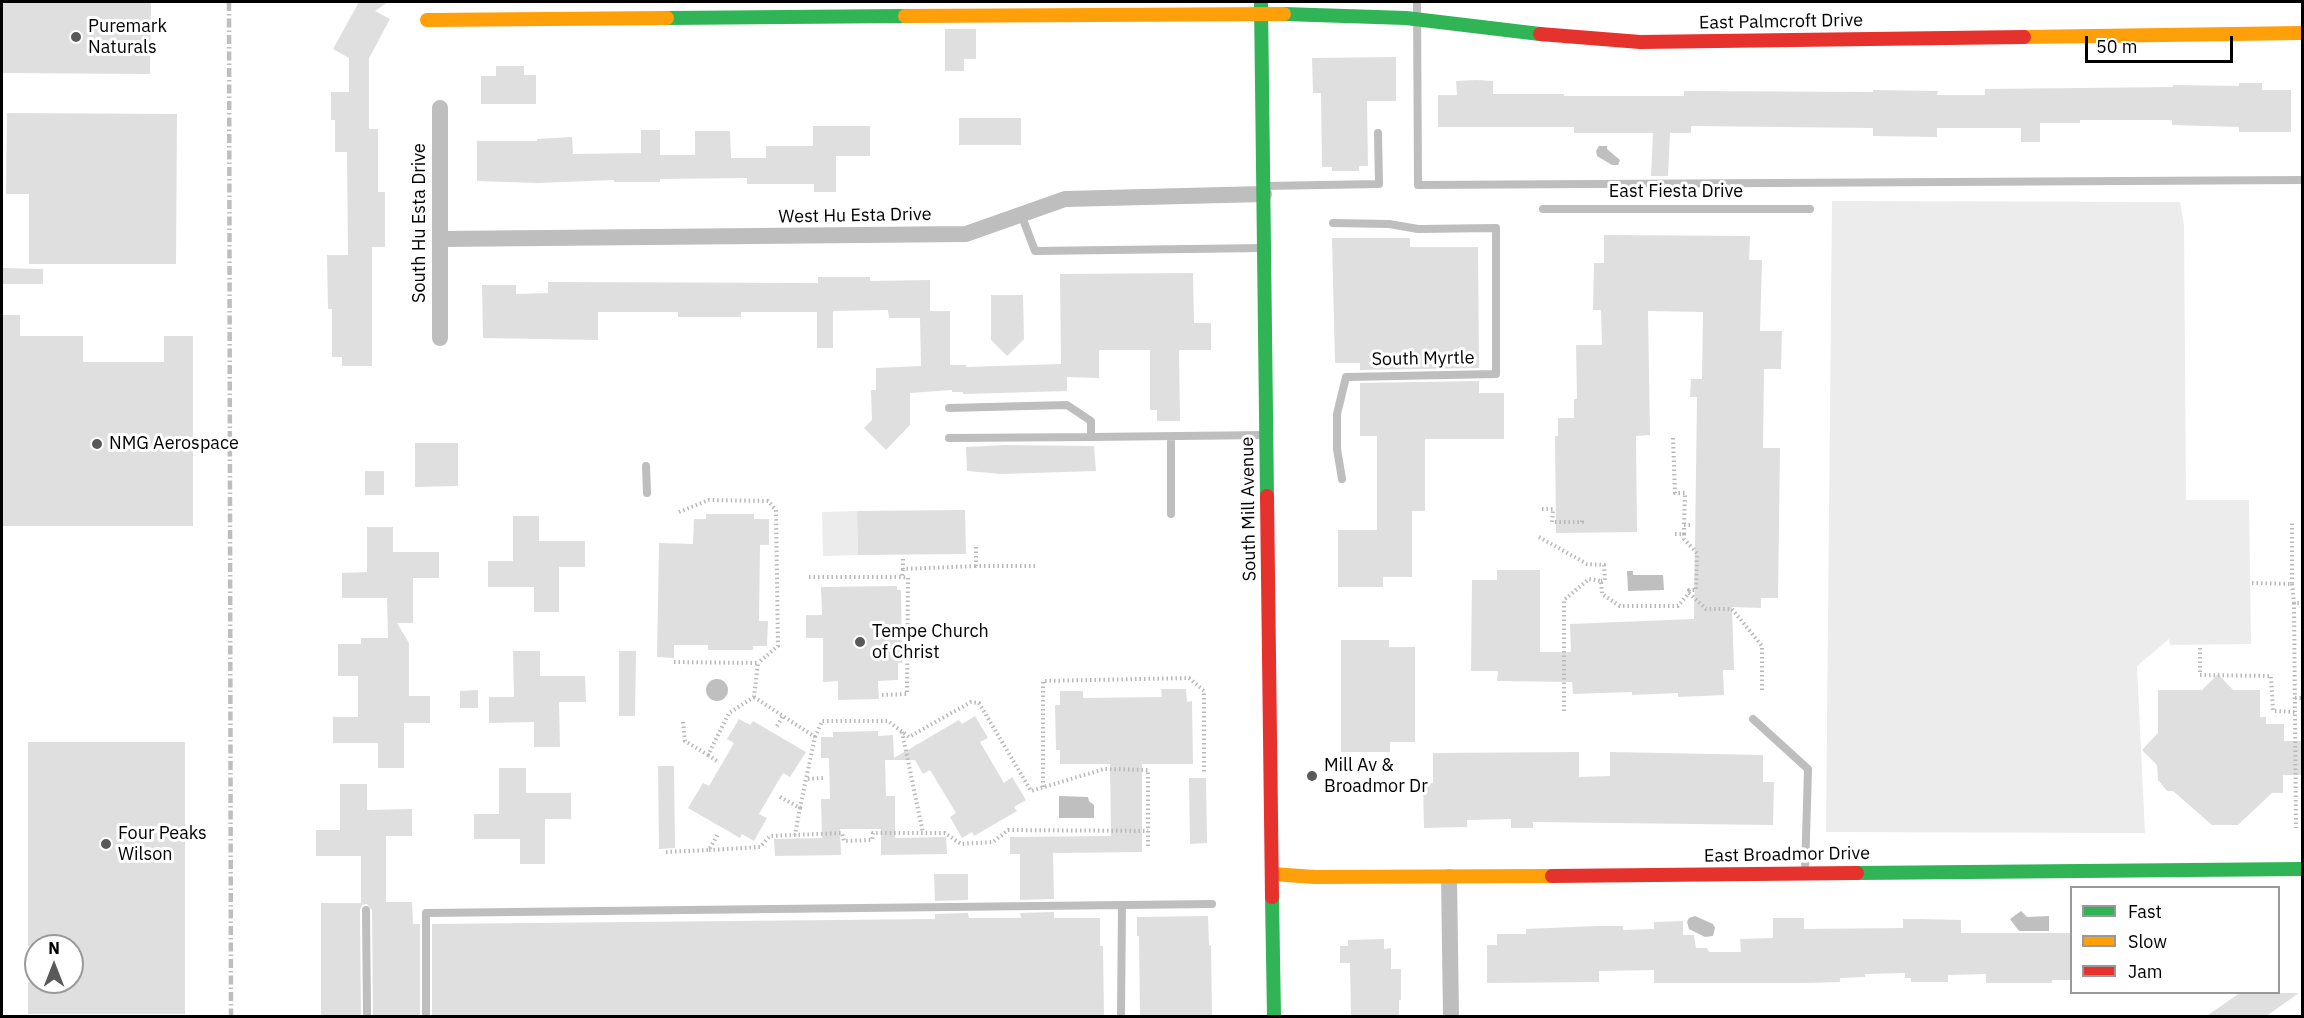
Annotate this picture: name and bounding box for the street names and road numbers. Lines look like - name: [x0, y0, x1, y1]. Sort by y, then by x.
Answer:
- street label: East Palmcroft Drive: [1699, 10, 1863, 34]
- street label: South Hu Esta Drive: [409, 143, 431, 303]
- street label: East Fiesta Drive: [1609, 181, 1743, 203]
- street label: West Hu Esta Drive: [778, 204, 932, 228]
- street label: South Myrtle: [1371, 347, 1475, 371]
- street label: South Mill Avenue: [1237, 436, 1261, 582]
- street label: East Broadmor Drive: [1704, 843, 1870, 867]

